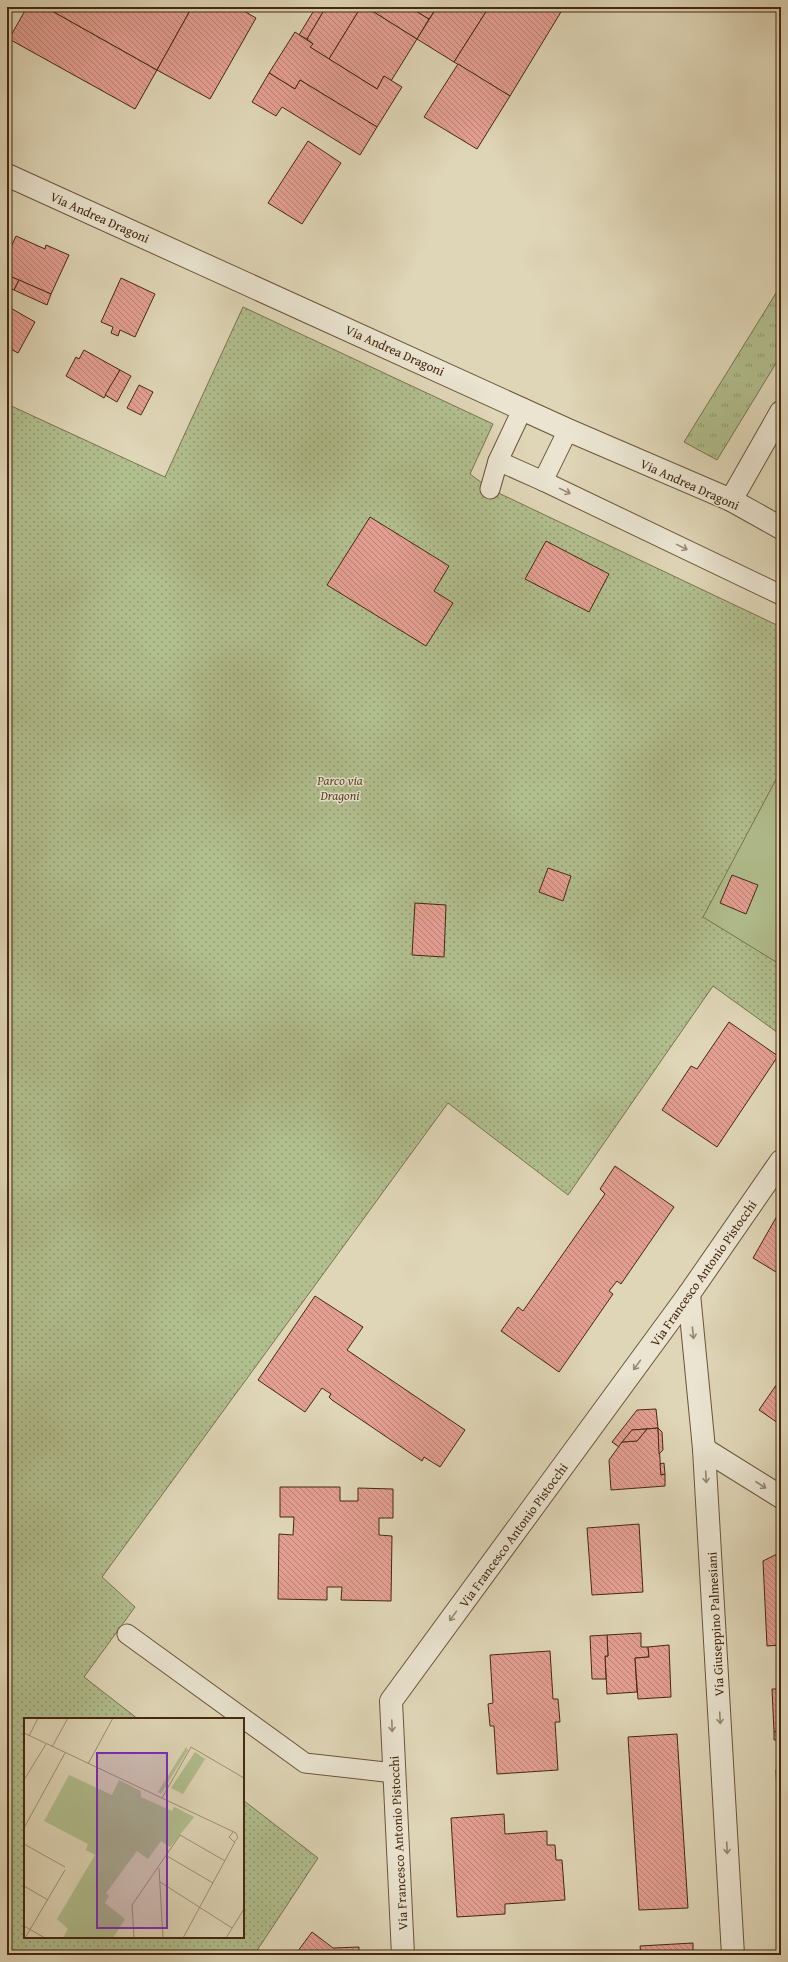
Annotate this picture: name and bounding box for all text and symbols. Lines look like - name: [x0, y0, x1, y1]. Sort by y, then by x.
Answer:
- street label: Via Andrea Dragoni: [47, 187, 153, 248]
- street label: Via Andrea Dragoni: [342, 320, 448, 381]
- street label: Via Andrea Dragoni: [637, 454, 743, 515]
- one-way arrow: [558, 488, 570, 495]
- one-way arrow: [676, 544, 688, 551]
- park label: Parco via Dragoni: [316, 771, 363, 805]
- street label: Via Francesco Antonio Pistocchi: [646, 1196, 761, 1350]
- one-way arrow: [689, 1326, 697, 1339]
- one-way arrow: [633, 1359, 642, 1370]
- street label: Via Francesco Antonio Pistocchi: [454, 1459, 573, 1612]
- one-way arrow: [702, 1470, 710, 1483]
- one-way arrow: [755, 1481, 767, 1489]
- street label: Via Giuseppino Palmesiani: [702, 1551, 729, 1697]
- one-way arrow: [449, 1611, 457, 1622]
- one-way arrow: [716, 1711, 724, 1724]
- inset map: [24, 1718, 244, 1938]
- one-way arrow: [388, 1719, 396, 1732]
- street label: Via Francesco Antonio Pistocchi: [384, 1755, 413, 1931]
- one-way arrow: [724, 1841, 731, 1854]

